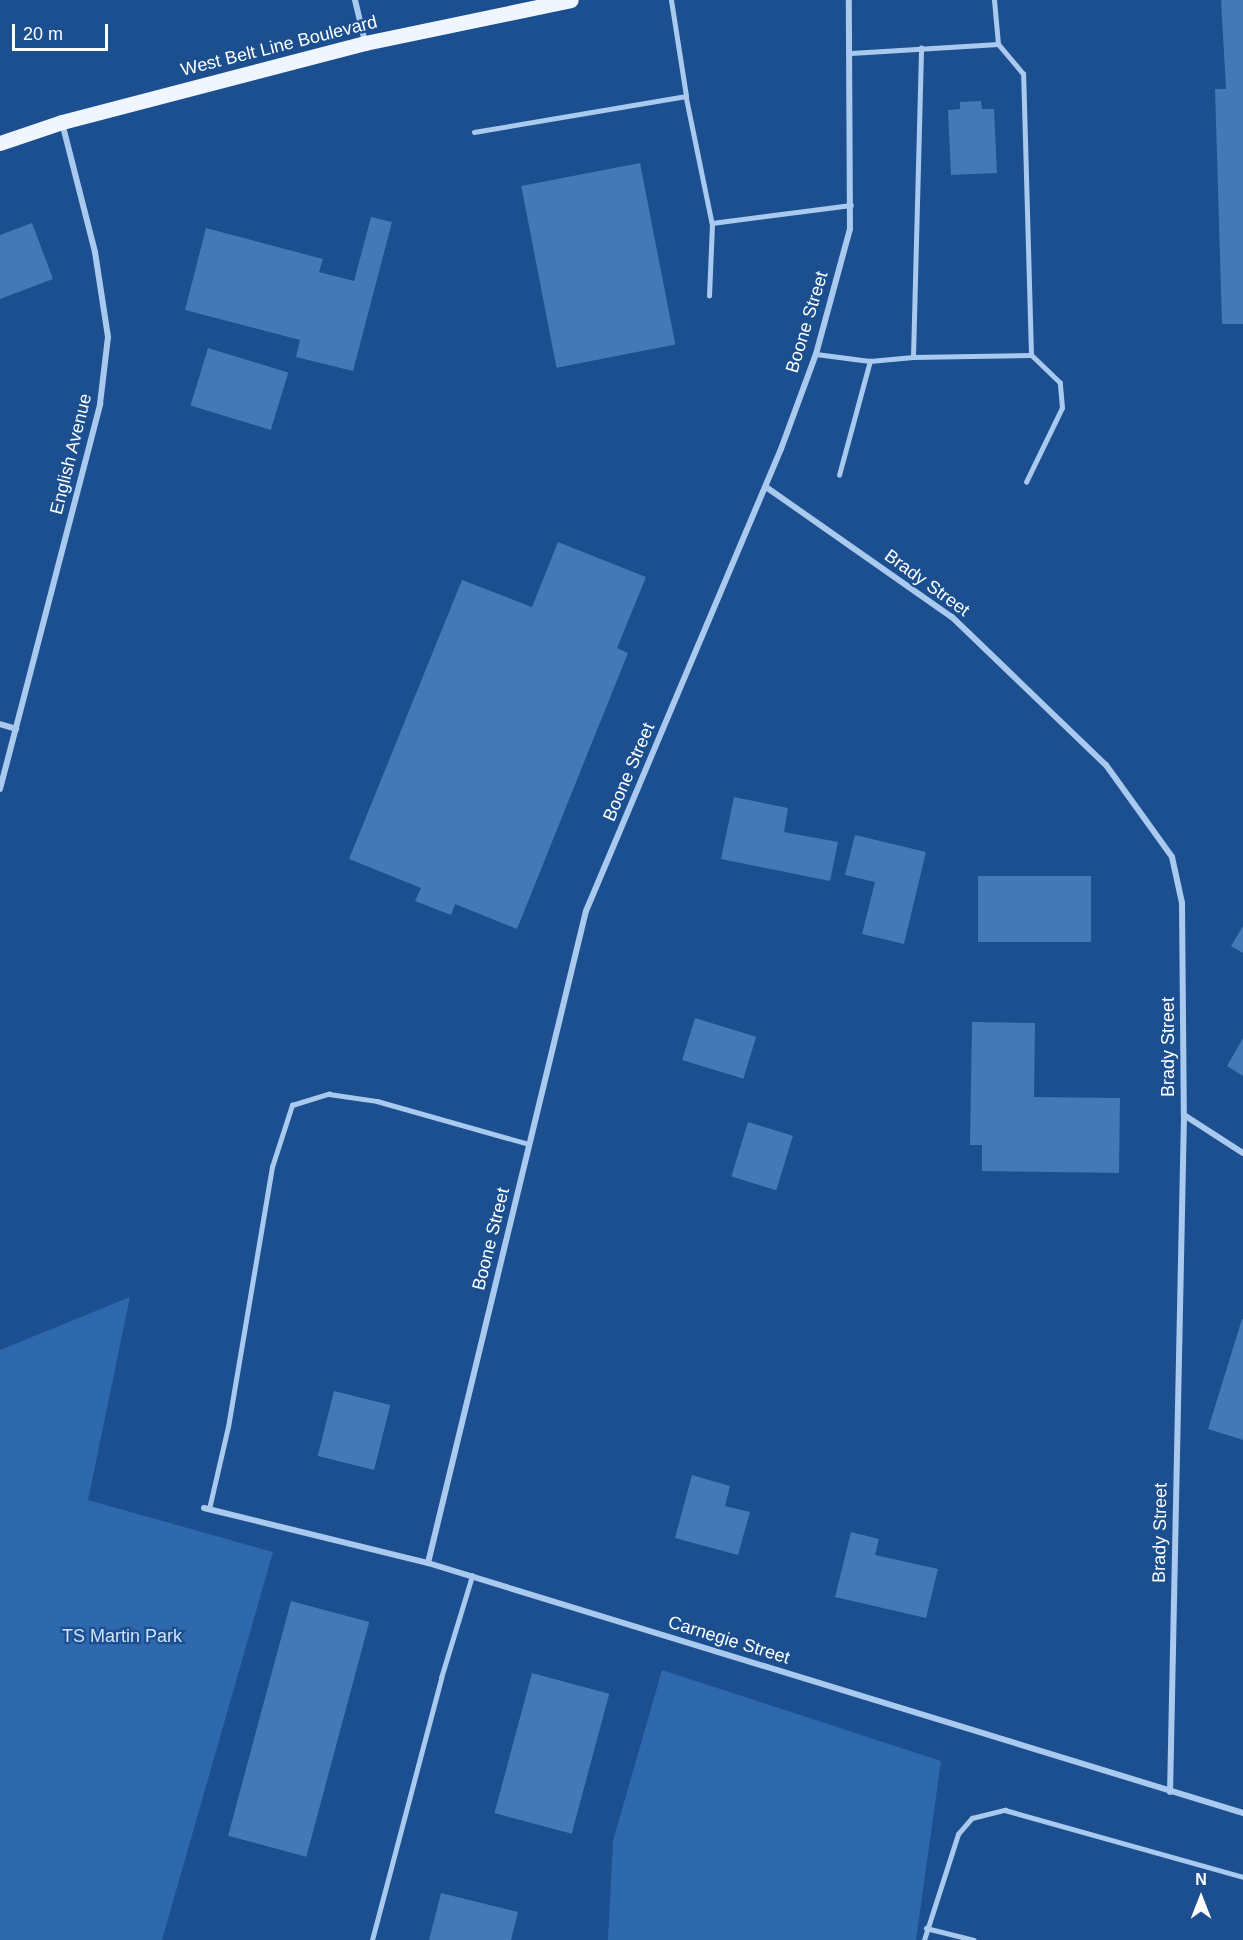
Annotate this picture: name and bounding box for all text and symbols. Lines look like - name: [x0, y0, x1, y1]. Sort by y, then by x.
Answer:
- street label: West Belt Line Boulevard: [178, 11, 380, 81]
- scale bar: [15, 12, 111, 50]
- text: 20 m: [23, 24, 63, 44]
- street label: Boone Street: [781, 269, 833, 375]
- street label: English Avenue: [45, 391, 97, 517]
- street label: Brady Street: [880, 545, 974, 621]
- street label: Boone Street: [599, 719, 659, 825]
- street label: Brady Street: [1157, 997, 1179, 1097]
- street label: Boone Street: [468, 1185, 514, 1293]
- street label: Brady Street: [1148, 1483, 1172, 1583]
- street label: Carnegie Street: [666, 1611, 792, 1669]
- park label: TS Martin Park: [62, 1625, 182, 1647]
- north arrow: [1171, 1868, 1231, 1928]
- text: N: [1195, 1871, 1207, 1888]

